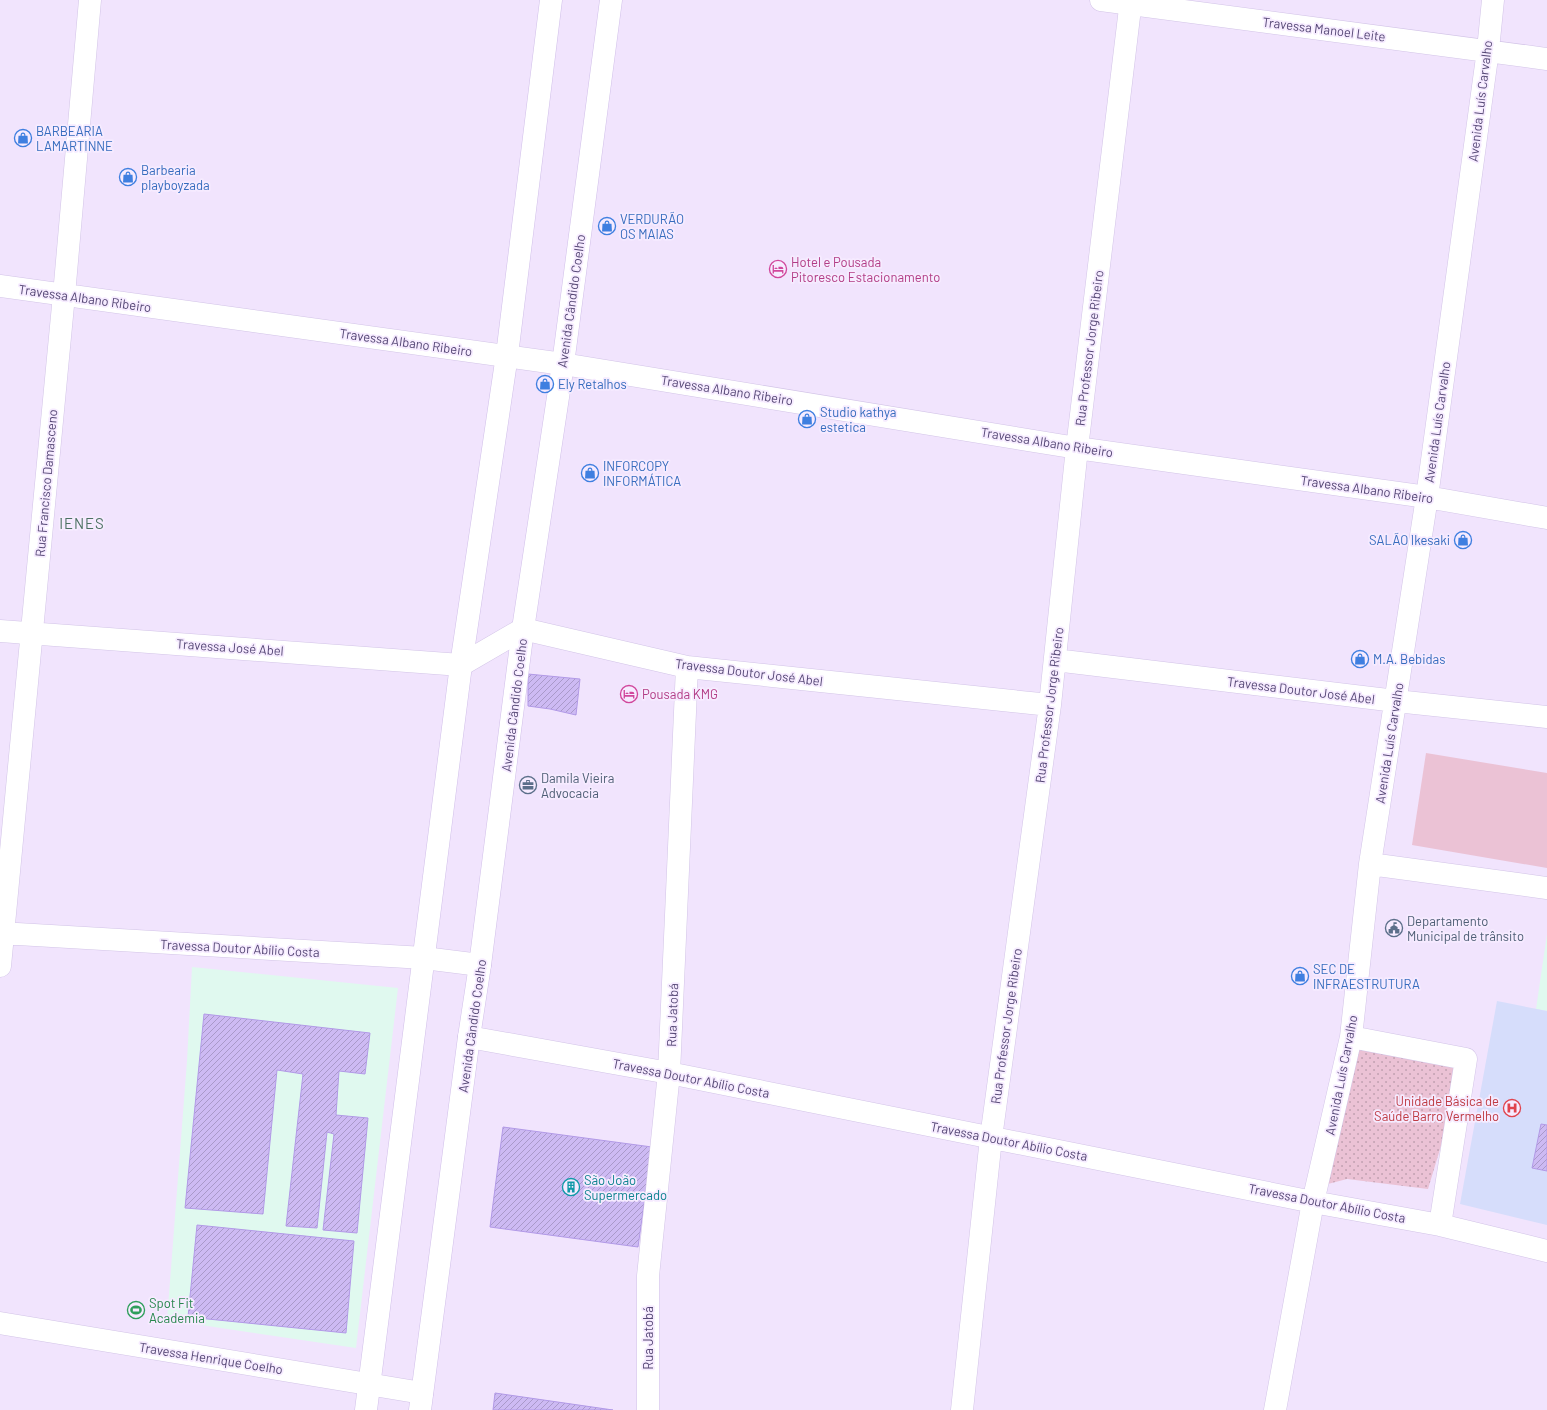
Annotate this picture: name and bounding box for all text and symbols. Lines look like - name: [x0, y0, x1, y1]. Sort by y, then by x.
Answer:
- street label: Travessa Manoel Leite: [1262, 14, 1387, 44]
- street label: Avenida Luís Carvalho: [1465, 39, 1495, 163]
- place label: BARBEARIA LAMARTINNE: [36, 123, 113, 154]
- shop icon: BARBEARIA LAMARTINNE: [13, 128, 33, 148]
- place label: Barbearia playboyzada: [141, 162, 210, 193]
- shop icon: Barbearia playboyzada: [118, 167, 138, 187]
- place label: VERDURÃO OS MAIAS: [620, 211, 684, 242]
- shop icon: VERDURÃO OS MAIAS: [597, 216, 617, 236]
- street label: Avenida Cândido Coelho: [554, 233, 588, 369]
- place label: Hotel e Pousada Pitoresco Estacionamento: [791, 254, 940, 285]
- hotel icon: Hotel e Pousada Pitoresco Estacionamento: [768, 259, 788, 279]
- street label: Rua Professor Jorge Ribeiro: [1071, 269, 1107, 427]
- street label: Travessa Albano Ribeiro: [18, 281, 152, 315]
- street label: Travessa Albano Ribeiro: [339, 325, 473, 359]
- street label: Avenida Luís Carvalho: [1421, 360, 1453, 484]
- street label: Travessa Albano Ribeiro: [660, 372, 794, 408]
- shop icon: Ely Retalhos: [535, 374, 555, 394]
- place label: Ely Retalhos: [558, 376, 627, 392]
- place label: Studio kathya estetica: [820, 404, 897, 435]
- street label: Rua Francisco Damasceno: [32, 408, 60, 558]
- shop icon: Studio kathya estetica: [797, 409, 817, 429]
- street label: Travessa Albano Ribeiro: [980, 424, 1114, 460]
- place label: INFORCOPY INFORMÁTICA: [603, 458, 681, 489]
- shop icon: INFORCOPY INFORMÁTICA: [580, 463, 600, 483]
- street label: Travessa Albano Ribeiro: [1300, 472, 1434, 506]
- district label: IENES: [59, 514, 105, 532]
- shop icon: SALÃO Ikesaki: [1453, 530, 1473, 550]
- place label: SALÃO Ikesaki: [1369, 532, 1450, 548]
- street label: Rua Professor Jorge Ribeiro: [1031, 626, 1067, 784]
- street label: Travessa José Abel: [176, 635, 284, 659]
- street label: Avenida Cândido Coelho: [498, 637, 530, 773]
- shop icon: M.A. Bebidas: [1350, 649, 1370, 669]
- place label: M.A. Bebidas: [1373, 651, 1446, 667]
- street label: Travessa Doutor José Abel: [674, 655, 824, 689]
- street label: Travessa Doutor José Abel: [1226, 673, 1376, 707]
- street label: Avenida Luís Carvalho: [1372, 681, 1406, 805]
- hotel icon: Pousada KMG: [619, 684, 639, 704]
- place label: Pousada KMG: [642, 686, 718, 702]
- place label: Damila Vieira Advocacia: [541, 770, 614, 801]
- office icon: Damila Vieira Advocacia: [518, 775, 538, 795]
- place label: Departamento Municipal de trânsito: [1407, 913, 1524, 944]
- public building icon: Departamento Municipal de trânsito: [1384, 918, 1404, 938]
- street label: Travessa Doutor Abílio Costa: [160, 936, 320, 960]
- street label: Rua Professor Jorge Ribeiro: [987, 947, 1025, 1105]
- street label: Avenida Cândido Coelho: [455, 958, 489, 1094]
- place label: SEC DE INFRAESTRUTURA: [1313, 961, 1420, 992]
- shop icon: SEC DE INFRAESTRUTURA: [1290, 966, 1310, 986]
- street label: Rua Jatobá: [663, 983, 681, 1047]
- street label: Avenida Luís Carvalho: [1321, 1013, 1361, 1137]
- street label: Travessa Doutor Abílio Costa: [611, 1055, 771, 1101]
- place label: Unidade Básica de Saúde Barro Vermelho: [1374, 1093, 1499, 1124]
- hospital icon: Unidade Básica de Saúde Barro Vermelho: [1502, 1098, 1522, 1118]
- street label: Travessa Doutor Abílio Costa: [929, 1118, 1089, 1164]
- place label: São João Supermercado: [584, 1172, 667, 1203]
- building icon: São João Supermercado: [561, 1177, 581, 1197]
- street label: Travessa Doutor Abílio Costa: [1247, 1180, 1407, 1226]
- place label: Spot Fit Academia: [149, 1295, 205, 1326]
- sports icon: Spot Fit Academia: [126, 1300, 146, 1320]
- street label: Rua Jatobá: [640, 1306, 656, 1370]
- street label: Travessa Henrique Coelho: [138, 1339, 284, 1377]

